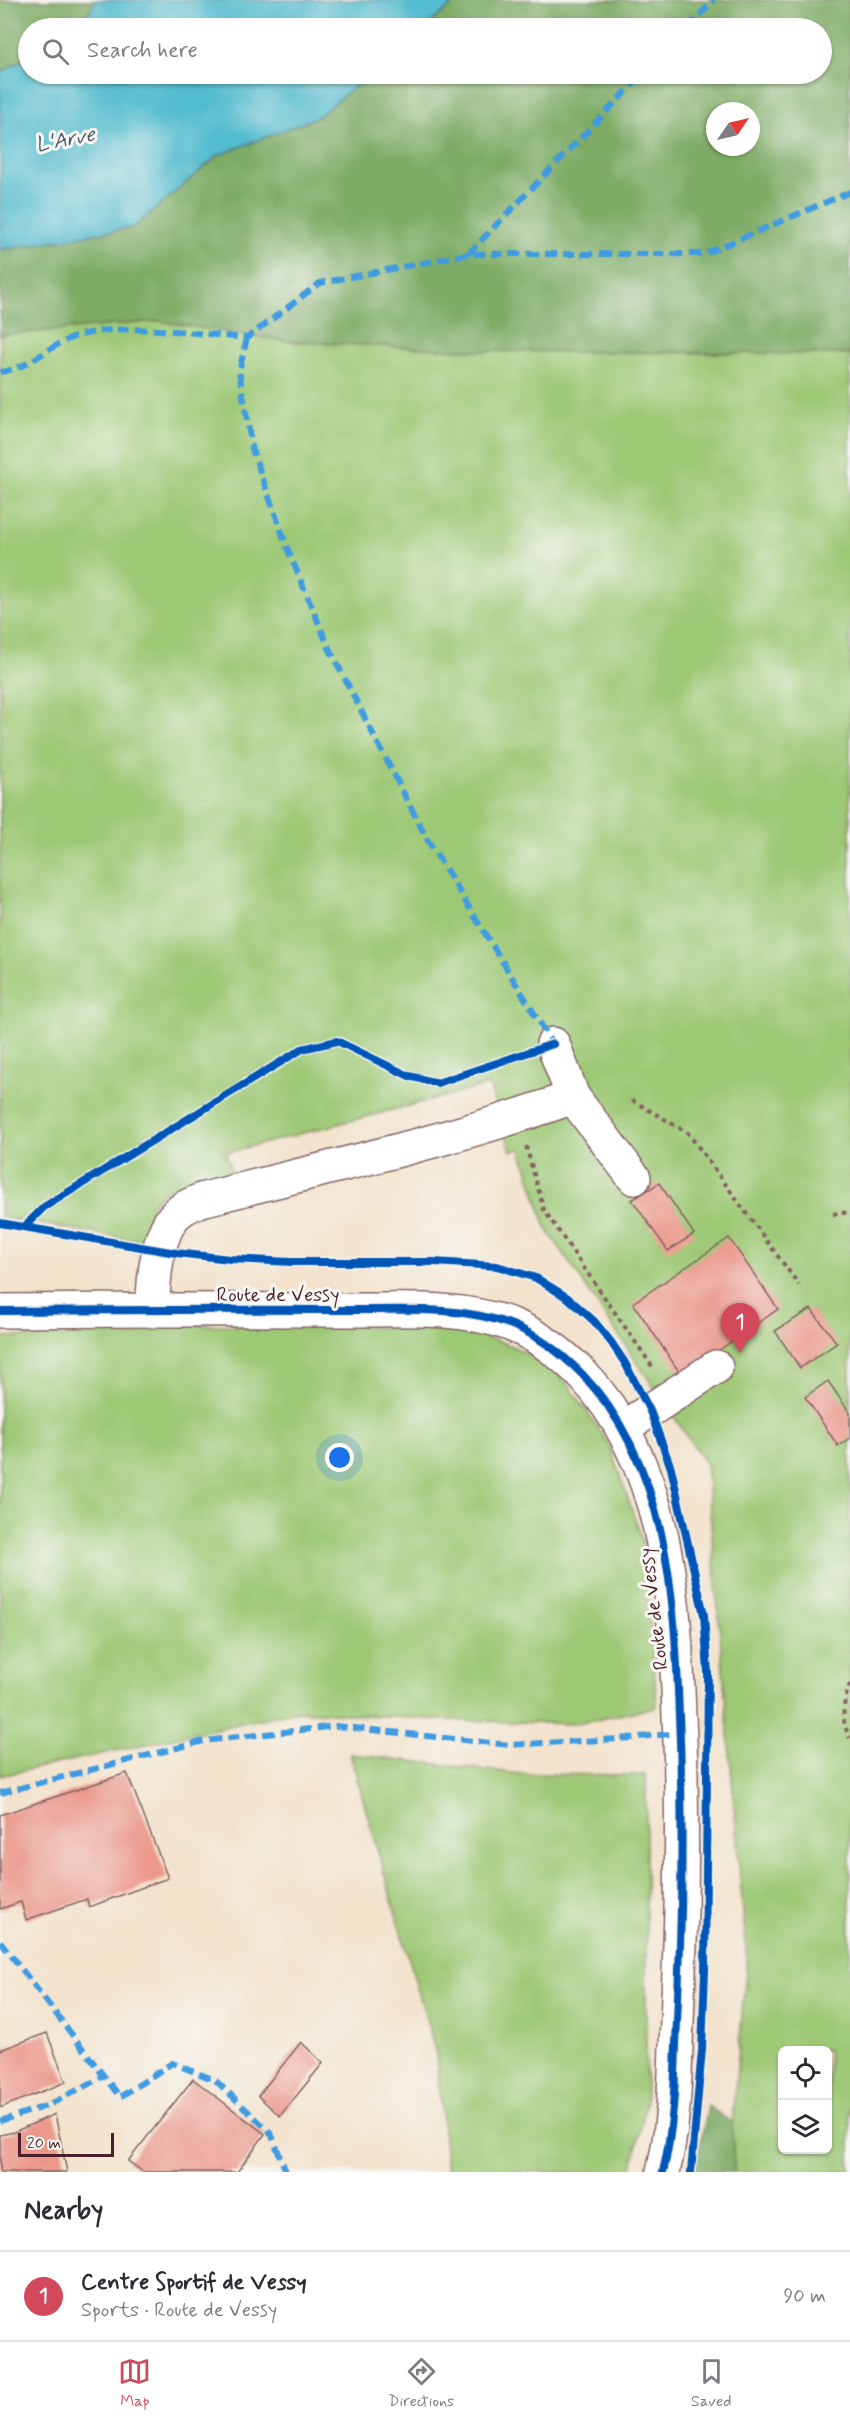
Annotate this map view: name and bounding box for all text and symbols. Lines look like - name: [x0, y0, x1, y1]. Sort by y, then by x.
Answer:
- search box: [18, 18, 832, 84]
- icon: search: [39, 35, 72, 68]
- text: Search here: [87, 37, 198, 65]
- north arrow: [706, 102, 760, 156]
- water label: L'Arve: [33, 120, 99, 159]
- street label: Route de Vessy: [217, 1282, 339, 1309]
- pin: 1: [720, 1304, 760, 1353]
- your location: [325, 1443, 354, 1472]
- street label: Route de Vessy: [634, 1546, 675, 1671]
- map controls: [778, 2046, 832, 2154]
- button: locate: [778, 2046, 832, 2100]
- button: layers: [778, 2100, 832, 2154]
- scale bar: [18, 2130, 114, 2158]
- text: 20 m: [27, 2133, 61, 2154]
- text: Nearby: [24, 2194, 103, 2228]
- text: Centre Sportif de Vessy: [81, 2269, 307, 2297]
- text: 1: [39, 2283, 48, 2310]
- text: 90 m: [783, 2283, 826, 2310]
- text: Sports · Route de Vessy: [81, 2297, 277, 2324]
- tab: Map: [118, 2355, 151, 2412]
- tab: Directions: [388, 2355, 454, 2412]
- tab: Saved: [691, 2355, 732, 2412]

